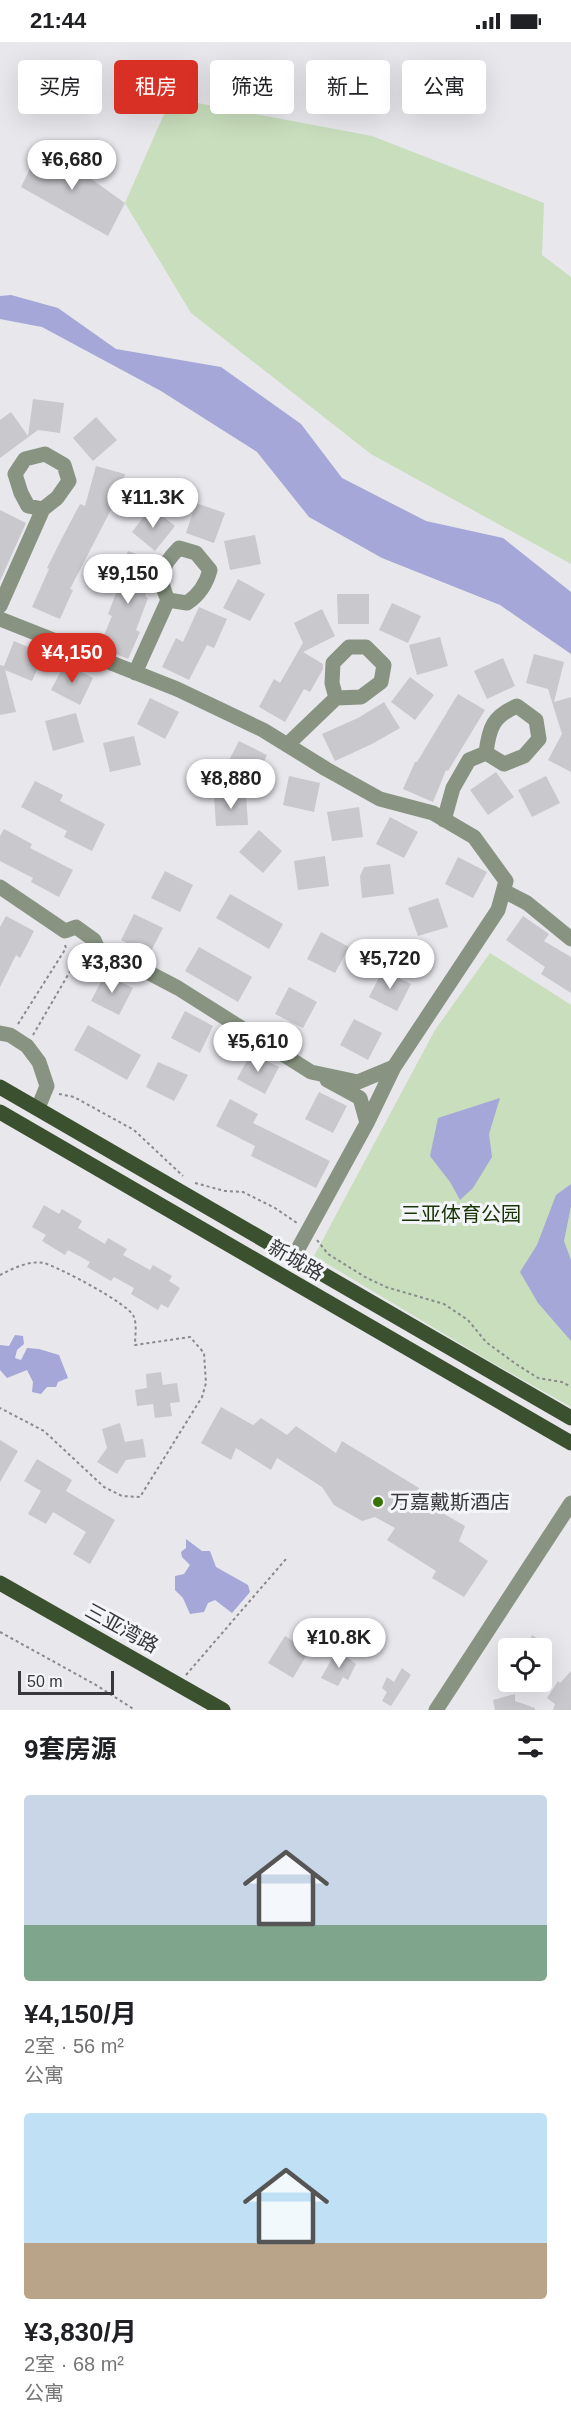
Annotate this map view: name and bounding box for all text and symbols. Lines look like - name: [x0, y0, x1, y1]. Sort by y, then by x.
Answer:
- text: 21:44: [30, 8, 86, 33]
- chip: 买房: [18, 60, 102, 114]
- chip: 租房: [114, 60, 198, 114]
- chip: 筛选: [210, 60, 294, 114]
- chip: 新上: [306, 60, 390, 114]
- chip: 公寓: [402, 60, 486, 114]
- pin: ¥6,680: [23, 140, 121, 191]
- text: ¥6,680: [41, 148, 103, 170]
- pin: ¥11.3K: [104, 478, 202, 529]
- text: ¥11.3K: [121, 486, 185, 508]
- pin: ¥9,150: [79, 554, 177, 605]
- text: ¥9,150: [97, 562, 159, 584]
- pin: ¥4,150: [23, 633, 121, 684]
- text: ¥4,150: [41, 641, 103, 663]
- pin: ¥8,880: [182, 759, 280, 810]
- text: ¥8,880: [200, 767, 262, 789]
- pin: ¥5,720: [341, 939, 439, 990]
- pin: ¥3,830: [63, 943, 161, 994]
- text: ¥5,720: [359, 947, 421, 969]
- text: ¥3,830: [81, 951, 143, 973]
- pin: ¥5,610: [209, 1022, 307, 1073]
- text: ¥5,610: [227, 1030, 289, 1052]
- park label: 三亚体育公园: [401, 1203, 521, 1225]
- street label: 新城路: [265, 1235, 327, 1285]
- place label: 万嘉戴斯酒店: [390, 1491, 510, 1513]
- marker: 万嘉戴斯酒店: [371, 1495, 385, 1509]
- street label: 三亚湾路: [82, 1599, 162, 1657]
- pin: ¥10.8K: [290, 1618, 388, 1669]
- text: ¥10.8K: [307, 1626, 371, 1648]
- map controls: [498, 1638, 552, 1692]
- button: locate: [498, 1638, 552, 1692]
- scale bar: [18, 1668, 114, 1696]
- text: 50 m: [27, 1673, 63, 1690]
- icon: filters: [514, 1730, 547, 1763]
- text: 9套房源: [24, 1734, 116, 1764]
- icon: home: [232, 1834, 340, 1942]
- text: ¥4,150/月: [24, 1999, 137, 2029]
- text: 2室 · 56 m²: [24, 2035, 124, 2057]
- text: 公寓: [24, 2064, 64, 2086]
- icon: home: [232, 2152, 340, 2260]
- text: ¥3,830/月: [24, 2317, 137, 2347]
- text: 2室 · 68 m²: [24, 2353, 124, 2375]
- text: 公寓: [24, 2382, 64, 2404]

